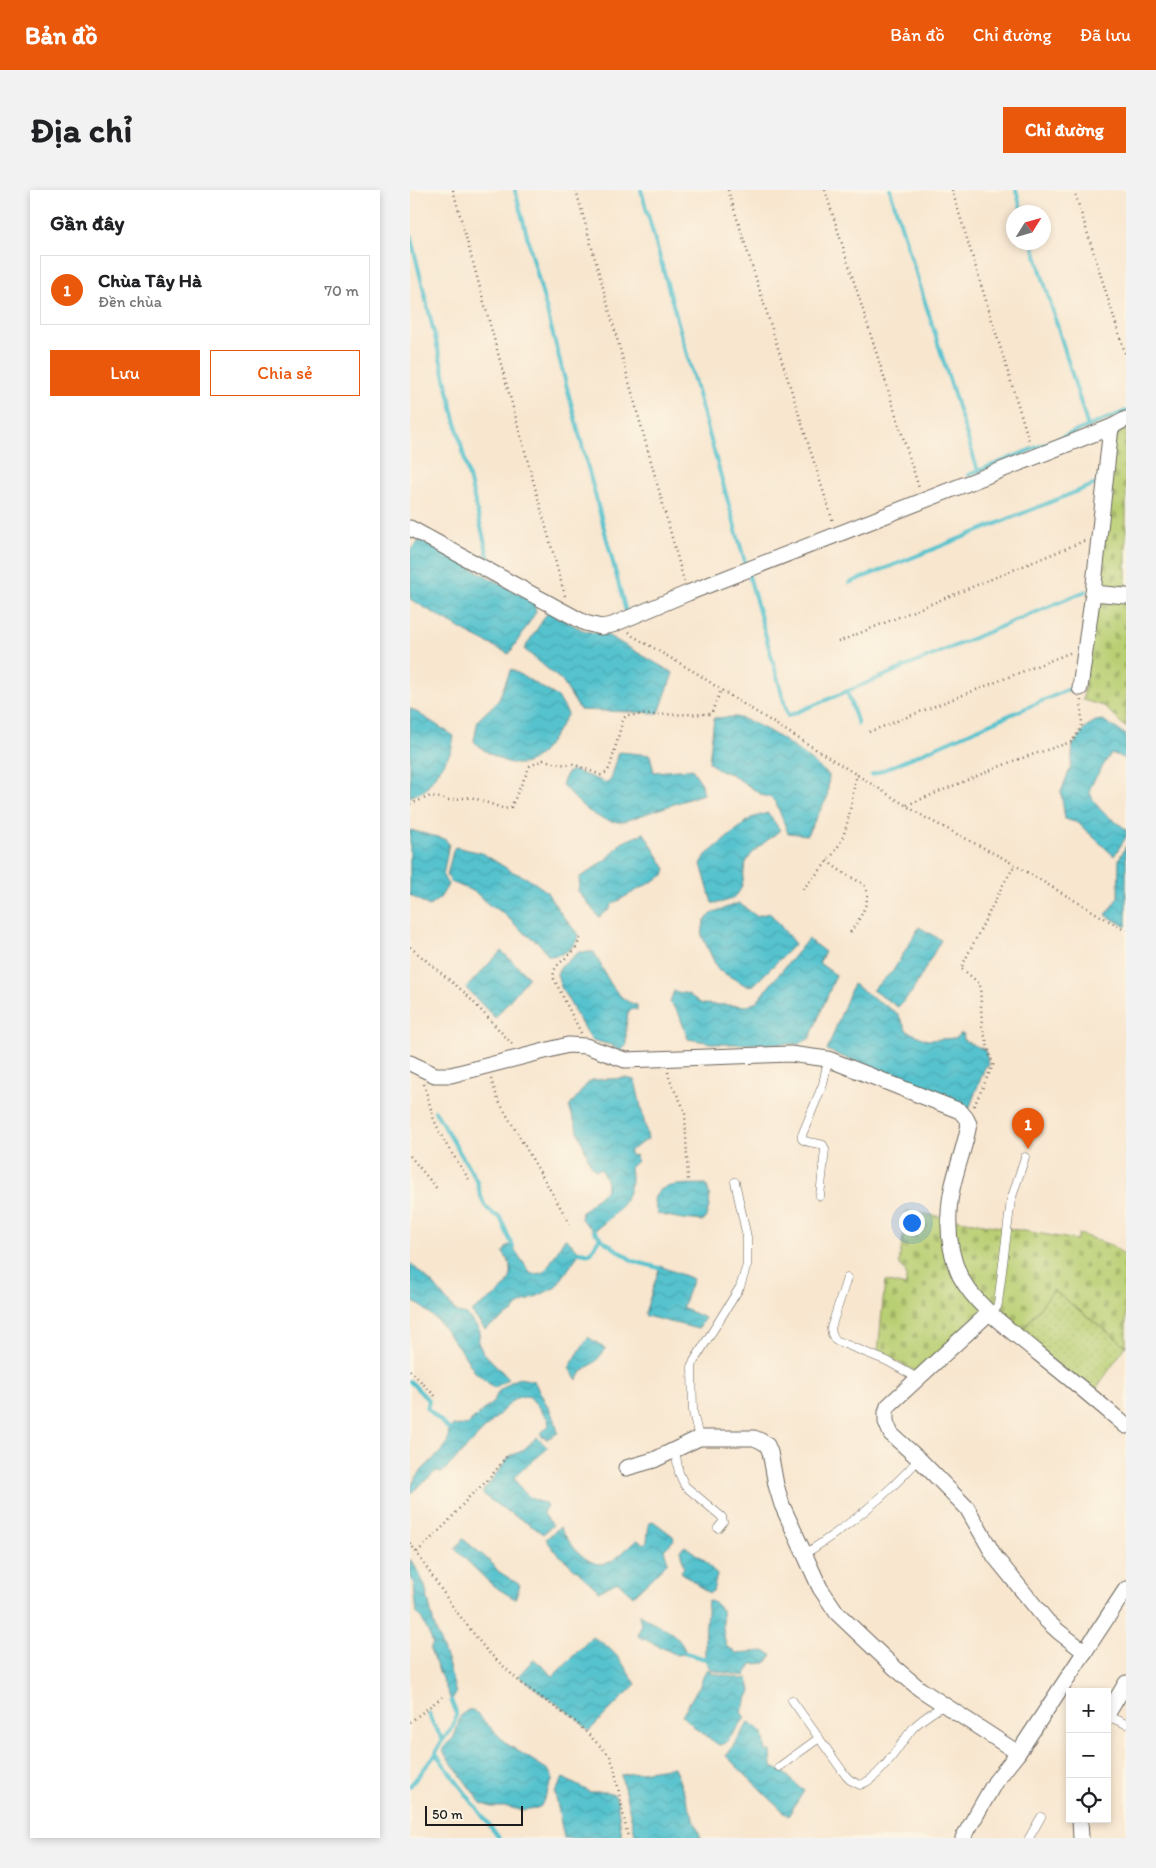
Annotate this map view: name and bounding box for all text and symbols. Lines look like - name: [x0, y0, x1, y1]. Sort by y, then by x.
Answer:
- text: Bản đồ: [25, 21, 98, 50]
- text: Bản đồ: [890, 24, 945, 46]
- text: Chỉ đường: [973, 24, 1052, 46]
- text: Đã lưu: [1080, 24, 1131, 46]
- button: Chỉ đường: [1003, 107, 1126, 153]
- text: Địa chỉ: [30, 109, 132, 151]
- north arrow: [1006, 205, 1051, 250]
- text: Gần đây: [50, 210, 124, 235]
- text: Chùa Tây Hà: [98, 269, 202, 292]
- text: 1: [63, 281, 71, 300]
- text: 70 m: [324, 281, 359, 300]
- text: Đền chùa: [98, 292, 162, 311]
- button: Lưu: [50, 350, 200, 396]
- button: Chia sẻ: [210, 350, 360, 396]
- pin: 1: [1012, 1108, 1044, 1149]
- your location: [899, 1210, 925, 1236]
- map controls: [1066, 1688, 1111, 1823]
- button: +: [1066, 1688, 1111, 1733]
- button: −: [1066, 1733, 1111, 1778]
- button: locate: [1066, 1778, 1111, 1823]
- scale bar: [425, 1803, 522, 1826]
- text: 50 m: [432, 1806, 463, 1823]

